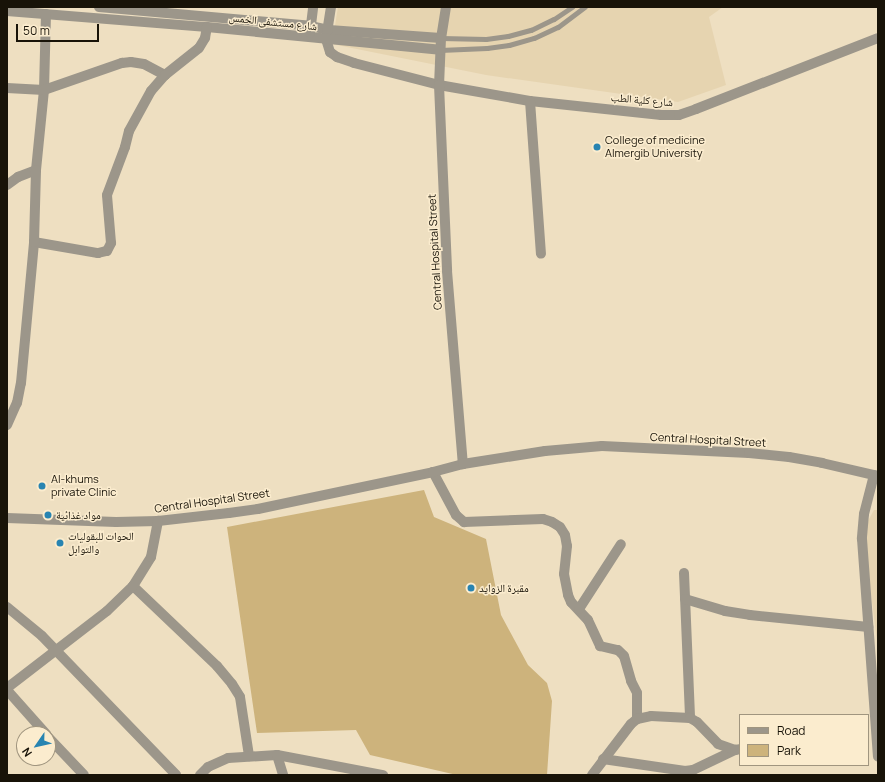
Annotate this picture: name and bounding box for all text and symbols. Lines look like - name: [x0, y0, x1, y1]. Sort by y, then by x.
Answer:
- street label: شارع مستشفى الخمس: [228, 11, 318, 33]
- scale bar: [18, 16, 101, 42]
- text: 50 m: [23, 22, 50, 39]
- street label: شارع كلية الطب: [610, 91, 674, 109]
- place label: College of medicine Almergib University: [605, 134, 705, 160]
- marker: College of medicine Almergib University: [592, 142, 602, 152]
- street label: Central Hospital Street: [425, 194, 445, 310]
- street label: Central Hospital Street: [650, 430, 766, 450]
- place label: Al-khums private Clinic: [51, 473, 116, 499]
- marker: Al-khums private Clinic: [36, 480, 48, 492]
- street label: Central Hospital Street: [154, 486, 270, 516]
- place label: مواد غذائية: [56, 508, 101, 522]
- marker: مواد غذائية: [43, 510, 53, 520]
- place label: الحوات للبقوليات والتوابل: [68, 530, 134, 556]
- marker: الحوات للبقوليات والتوابل: [55, 538, 65, 548]
- place label: مقبرة الزوايد: [479, 581, 529, 595]
- marker: مقبرة الزوايد: [466, 583, 476, 593]
- legend: [739, 714, 869, 766]
- text: Road: [777, 722, 805, 739]
- north arrow: [16, 726, 56, 766]
- text: Park: [777, 742, 801, 759]
- text: N: [18, 745, 35, 760]

